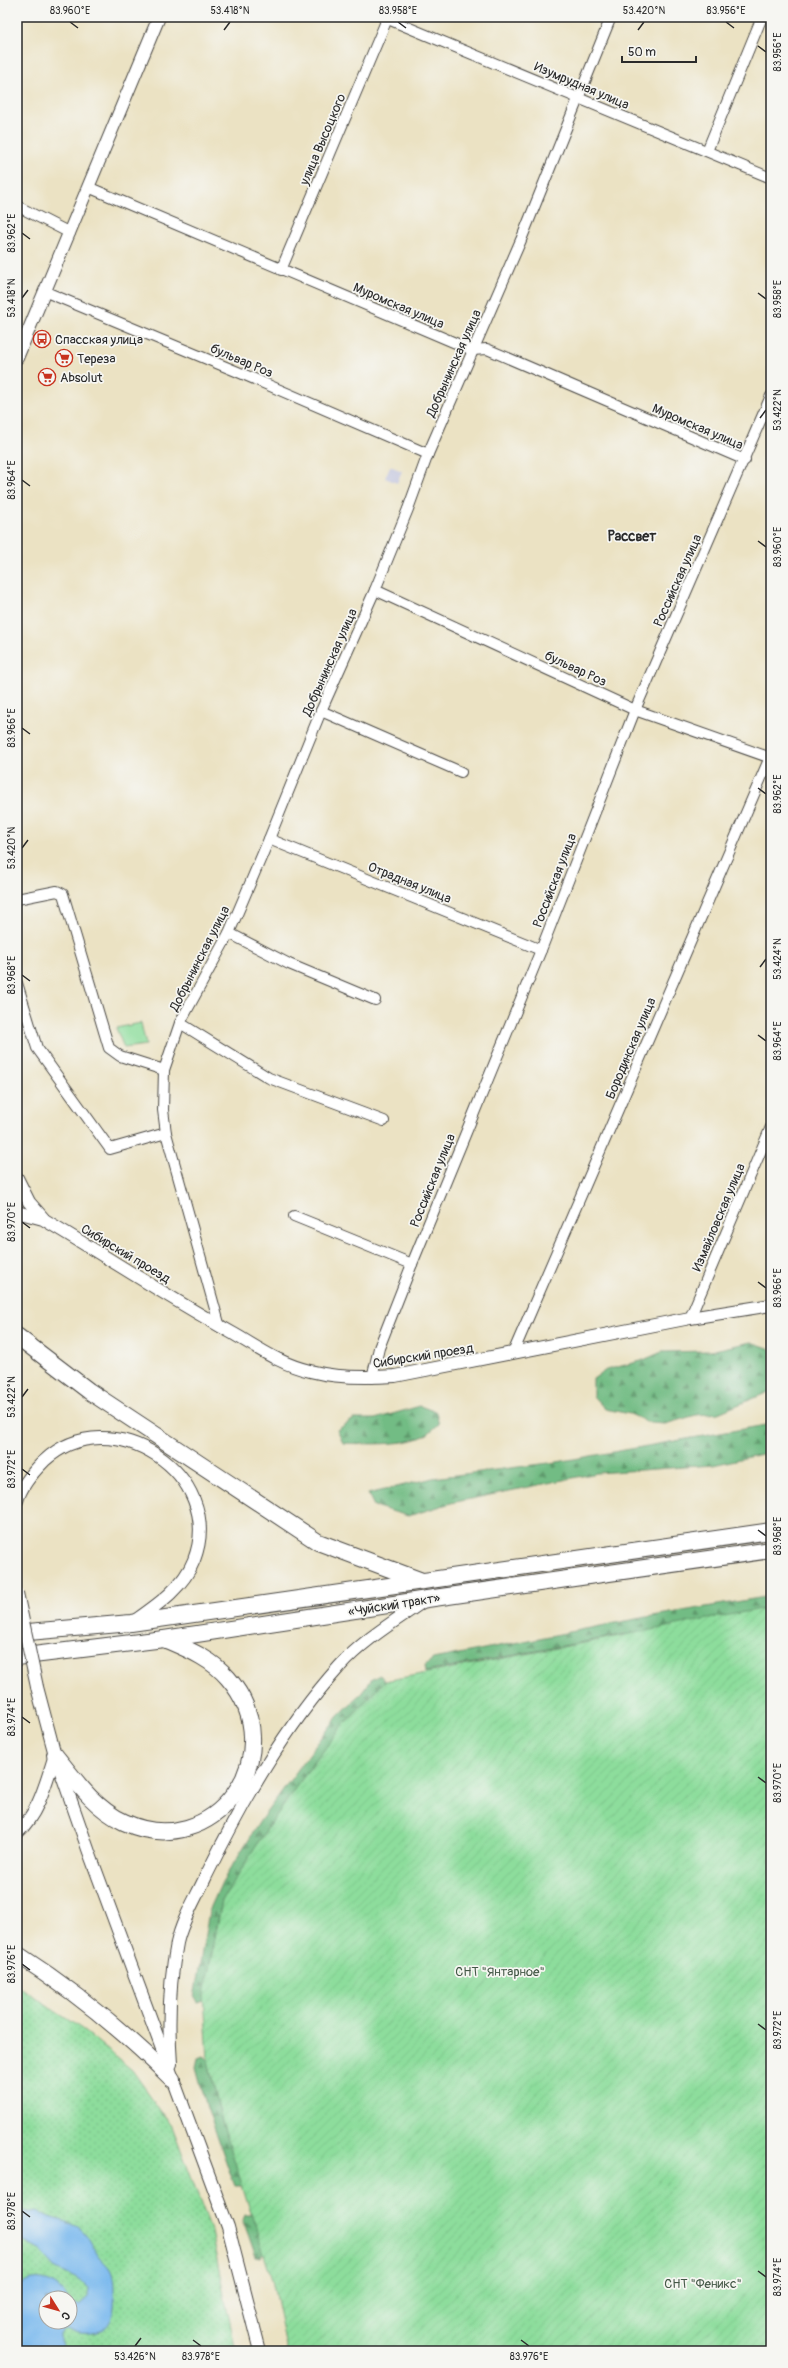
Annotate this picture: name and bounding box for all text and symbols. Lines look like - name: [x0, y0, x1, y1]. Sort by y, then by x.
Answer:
- text: 83.960°E: [50, 5, 90, 17]
- text: 53.418°N: [210, 5, 250, 17]
- text: 83.958°E: [379, 5, 417, 17]
- text: 53.420°N: [623, 5, 666, 17]
- text: 83.956°E: [707, 5, 745, 17]
- text: 83.956°E: [772, 33, 784, 71]
- scale bar: [622, 38, 696, 64]
- text: 50 m: [628, 45, 656, 60]
- street label: Изумрудная улица: [532, 59, 631, 113]
- street label: улица Высоцкого: [296, 91, 349, 188]
- text: 83.962°E: [6, 214, 18, 252]
- text: 53.418°N: [6, 278, 18, 318]
- street label: Муромская улица: [351, 280, 447, 332]
- text: 83.958°E: [772, 280, 784, 318]
- street label: Добрынинская улица: [423, 307, 485, 421]
- bus stop icon: Спасская улица: [32, 329, 52, 349]
- place label: Спасская улица: [55, 332, 143, 348]
- street label: бульвар Роз: [208, 340, 276, 381]
- supermarket icon: Тереза: [54, 348, 74, 368]
- place label: Тереза: [77, 351, 115, 367]
- supermarket icon: Absolut: [37, 367, 57, 387]
- place label: Absolut: [60, 370, 103, 386]
- text: 53.422°N: [772, 389, 784, 431]
- street label: Муромская улица: [650, 401, 746, 453]
- text: 83.964°E: [6, 460, 18, 500]
- text: 83.960°E: [772, 527, 784, 567]
- district label: Рассвет: [608, 528, 657, 545]
- street label: Российская улица: [650, 532, 705, 629]
- street label: Добрынинская улица: [299, 606, 361, 720]
- street label: бульвар Роз: [542, 648, 609, 690]
- text: 83.966°E: [6, 708, 18, 748]
- text: 83.962°E: [772, 775, 784, 813]
- text: 53.420°N: [6, 826, 18, 869]
- street label: Российская улица: [530, 831, 580, 930]
- street label: Отрадная улица: [366, 859, 454, 907]
- street label: Добрынинская улица: [166, 903, 233, 1015]
- text: 53.424°N: [772, 938, 784, 980]
- text: 83.968°E: [6, 956, 18, 994]
- street label: Бородинская улица: [602, 995, 660, 1102]
- text: 83.964°E: [772, 1021, 784, 1061]
- street label: Российская улица: [407, 1131, 459, 1229]
- street label: Измайловская улица: [689, 1161, 749, 1274]
- text: 83.970°E: [6, 1202, 18, 1242]
- street label: Сибирский проезд: [78, 1221, 173, 1287]
- text: 83.966°E: [772, 1268, 784, 1308]
- street label: Сибирский проезд: [372, 1340, 475, 1372]
- text: 53.422°N: [6, 1376, 18, 1418]
- text: 83.972°E: [6, 1450, 18, 1488]
- text: 83.968°E: [772, 1517, 784, 1555]
- street label: «Чуйский тракт»: [347, 1590, 442, 1620]
- text: 83.974°E: [6, 1698, 18, 1736]
- text: 83.970°E: [772, 1763, 784, 1803]
- text: 83.976°E: [6, 1945, 18, 1983]
- park label: СНТ "Янтарное": [455, 1964, 545, 1980]
- text: 83.972°E: [772, 2011, 784, 2049]
- text: 83.978°E: [6, 2192, 18, 2230]
- text: 83.974°E: [772, 2258, 784, 2296]
- park label: СНТ "Феникс": [664, 2276, 742, 2292]
- north arrow: [38, 2290, 78, 2330]
- text: С: [58, 2309, 73, 2323]
- text: 53.426°N: [114, 2351, 156, 2363]
- text: 83.978°E: [182, 2351, 220, 2363]
- text: 83.976°E: [510, 2351, 548, 2363]

